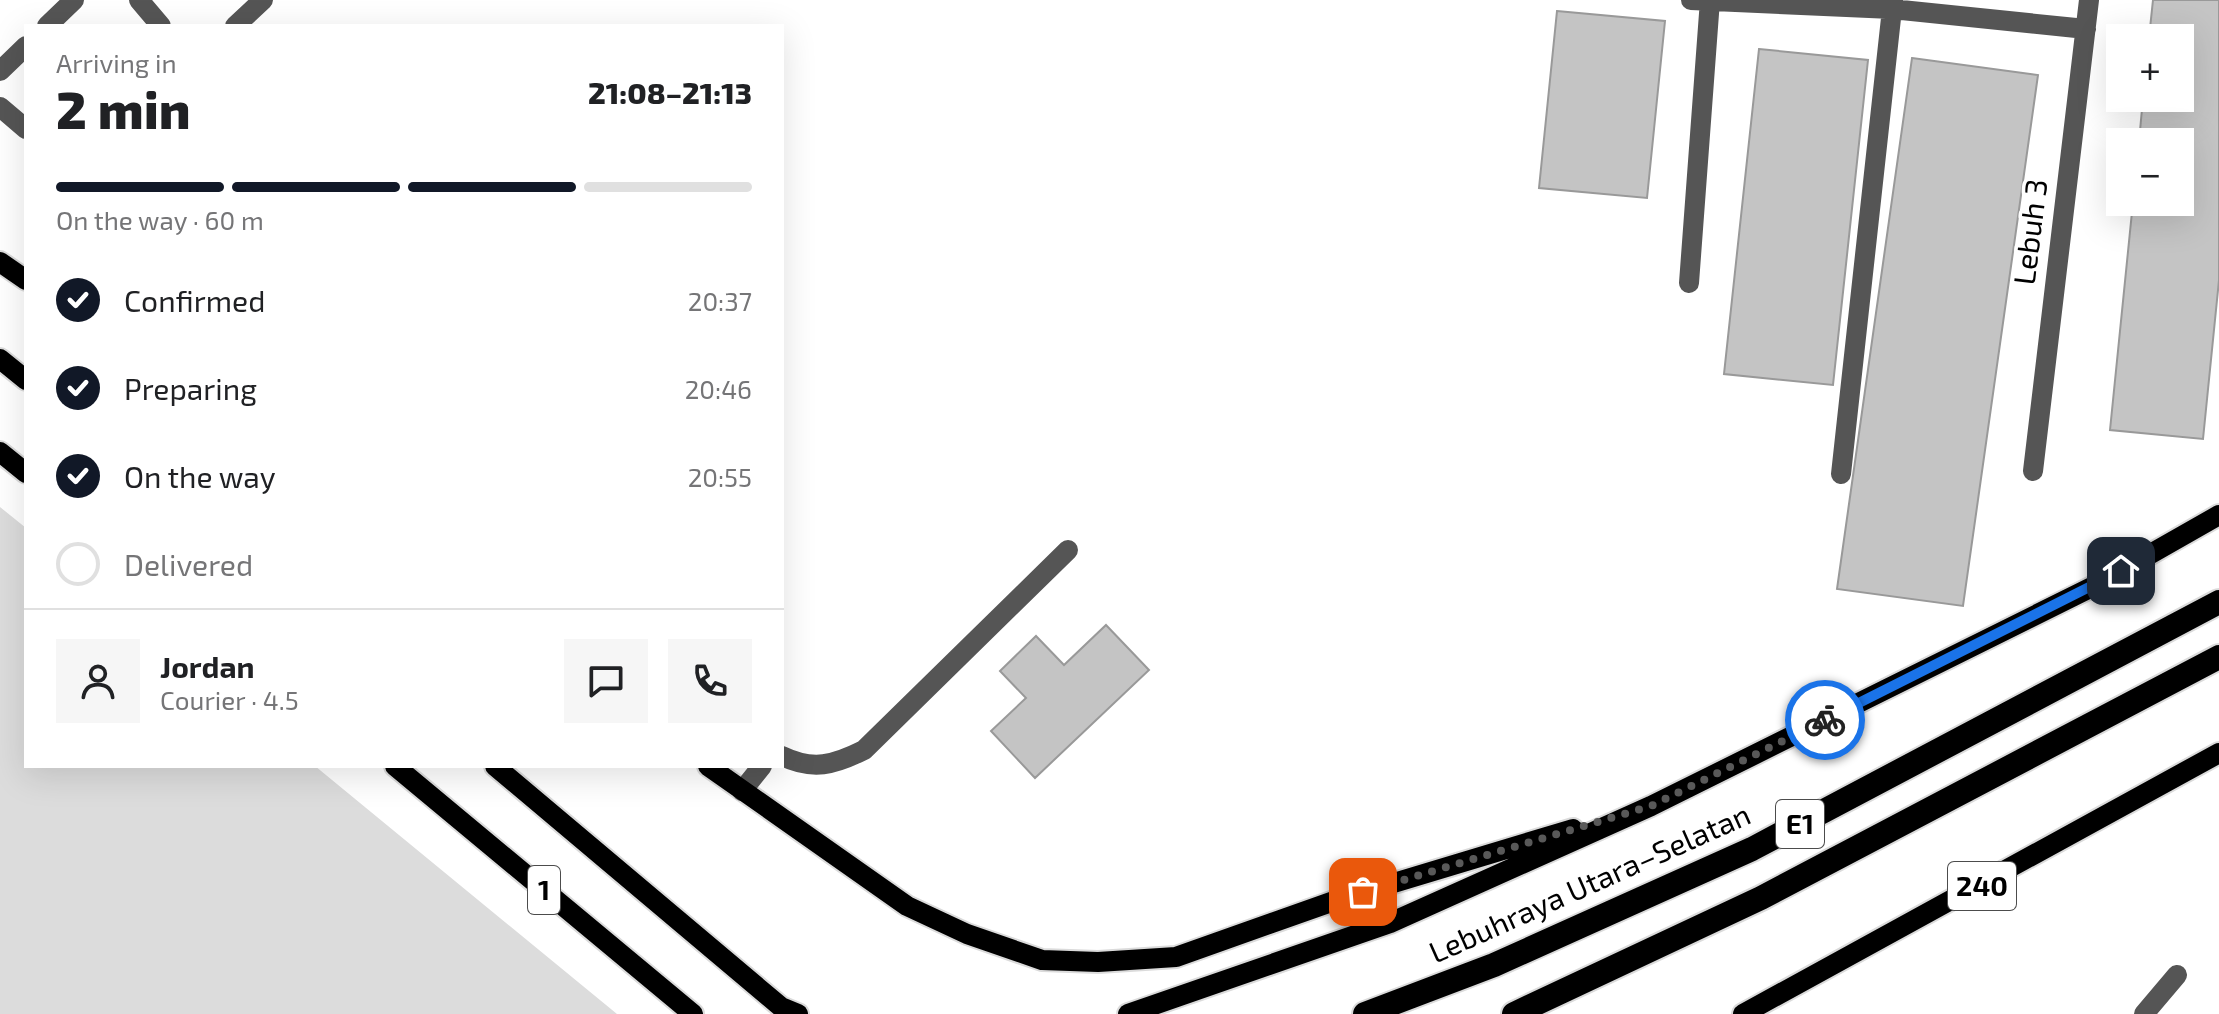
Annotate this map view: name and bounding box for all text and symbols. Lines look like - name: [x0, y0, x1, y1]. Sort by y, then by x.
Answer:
- map controls: [2106, 24, 2194, 216]
- button: +: [2106, 24, 2194, 112]
- text: Arriving in: [56, 47, 177, 78]
- text: 21:08–21:13: [588, 74, 752, 110]
- text: 2 min: [56, 77, 191, 139]
- button: −: [2106, 128, 2194, 216]
- street label: Lebuh 3: [2005, 177, 2053, 287]
- text: On the way · 60 m: [56, 204, 264, 235]
- icon: check: [56, 278, 100, 322]
- text: Confirmed: [124, 282, 265, 318]
- text: 20:37: [688, 285, 752, 316]
- icon: check: [56, 366, 100, 410]
- text: Preparing: [124, 370, 257, 406]
- text: 20:46: [685, 373, 752, 404]
- icon: check: [56, 454, 100, 498]
- text: On the way: [124, 458, 276, 494]
- text: 20:55: [688, 461, 752, 492]
- pin: [2087, 537, 2155, 605]
- text: Delivered: [124, 546, 253, 582]
- icon: home: [2099, 549, 2143, 593]
- button: person: [56, 639, 140, 723]
- button: chat: [564, 639, 648, 723]
- button: phone: [668, 639, 752, 723]
- text: Jordan: [160, 648, 255, 684]
- courier: [1785, 680, 1865, 760]
- text: Courier · 4.5: [160, 684, 299, 715]
- icon: bike: [1803, 698, 1847, 742]
- street label: Lebuhraya Utara–Selatan: [1423, 795, 1755, 969]
- road number: E1: [1776, 800, 1824, 848]
- pin: [1329, 858, 1397, 926]
- road number: 240: [1948, 862, 2016, 910]
- road number: 1: [528, 866, 560, 914]
- icon: bag: [1341, 870, 1385, 914]

